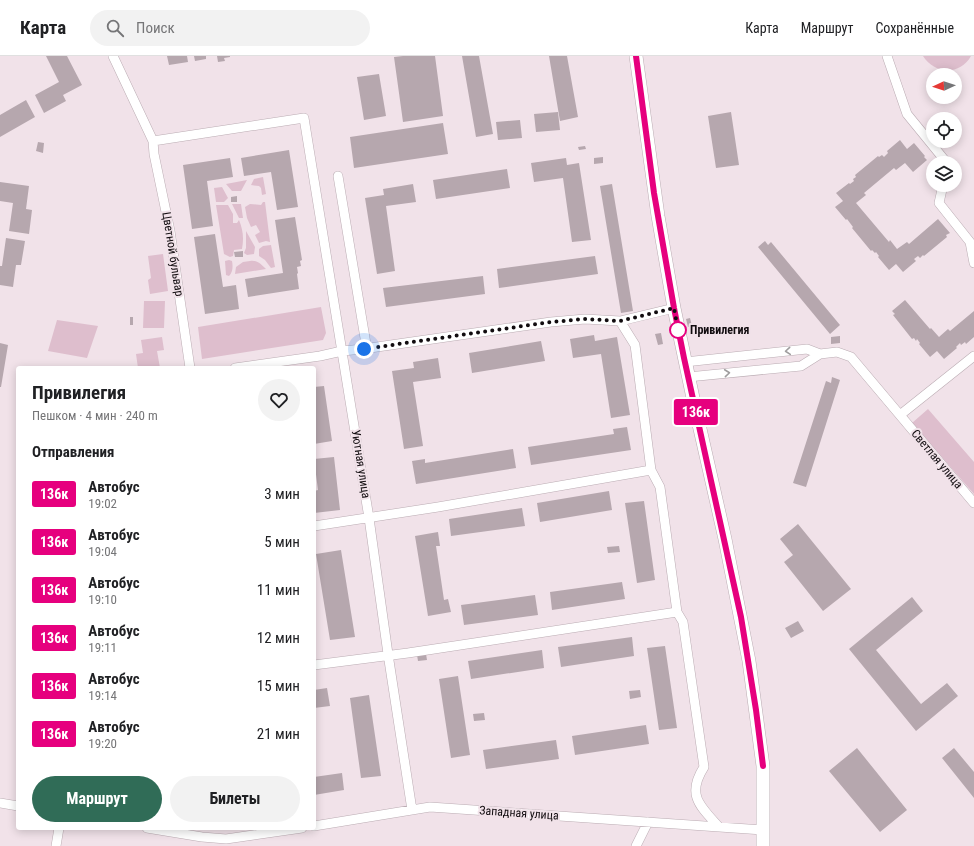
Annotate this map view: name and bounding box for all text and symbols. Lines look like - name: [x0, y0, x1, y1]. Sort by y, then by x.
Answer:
- search box: [90, 10, 370, 46]
- text: Карта: [20, 16, 66, 39]
- icon: search: [104, 17, 126, 39]
- text: Поиск: [136, 19, 175, 37]
- text: Карта: [745, 20, 779, 36]
- text: Маршрут: [801, 20, 853, 36]
- text: Сохранённые: [875, 20, 954, 36]
- north arrow: [926, 68, 962, 104]
- map controls: [926, 68, 962, 192]
- button: locate: [926, 112, 962, 148]
- button: layers: [926, 156, 962, 192]
- street label: Цветной бульвар: [159, 211, 187, 297]
- marker: Привилегия: [669, 321, 687, 339]
- place label: Привилегия: [690, 323, 749, 337]
- your location: [354, 339, 374, 359]
- one-way arrow: [785, 346, 791, 355]
- one-way arrow: [724, 369, 730, 378]
- button: heart: [258, 379, 300, 421]
- text: Привилегия: [32, 381, 126, 404]
- line badge: 136к: [668, 399, 724, 425]
- text: 136к: [682, 404, 710, 420]
- text: Пешком · 4 мин · 240 m: [32, 408, 158, 423]
- street label: Светлая улица: [908, 427, 966, 491]
- street label: Уютная улица: [349, 429, 373, 499]
- text: Отправления: [32, 443, 114, 461]
- text: Автобус: [88, 478, 140, 496]
- text: 3 мин: [264, 485, 300, 503]
- text: 136к: [40, 486, 68, 502]
- text: 19:02: [88, 496, 117, 511]
- text: Автобус: [88, 526, 140, 544]
- text: 5 мин: [264, 533, 300, 551]
- text: 136к: [40, 534, 68, 550]
- text: 19:04: [88, 544, 117, 559]
- text: Автобус: [88, 574, 140, 592]
- text: 11 мин: [257, 581, 300, 599]
- text: 136к: [40, 582, 68, 598]
- text: 19:10: [88, 592, 117, 607]
- text: Автобус: [88, 622, 140, 640]
- text: 12 мин: [257, 629, 300, 647]
- text: 136к: [40, 630, 68, 646]
- text: 19:11: [88, 640, 117, 655]
- text: Автобус: [88, 670, 140, 688]
- text: 15 мин: [257, 677, 300, 695]
- text: 136к: [40, 678, 68, 694]
- text: 19:14: [88, 688, 117, 703]
- text: Автобус: [88, 718, 140, 736]
- text: 21 мин: [257, 725, 300, 743]
- text: 136к: [40, 726, 68, 742]
- text: 19:20: [88, 736, 117, 751]
- button: Маршрут: [32, 776, 162, 822]
- button: Билеты: [170, 776, 300, 822]
- street label: Западная улица: [479, 803, 559, 823]

